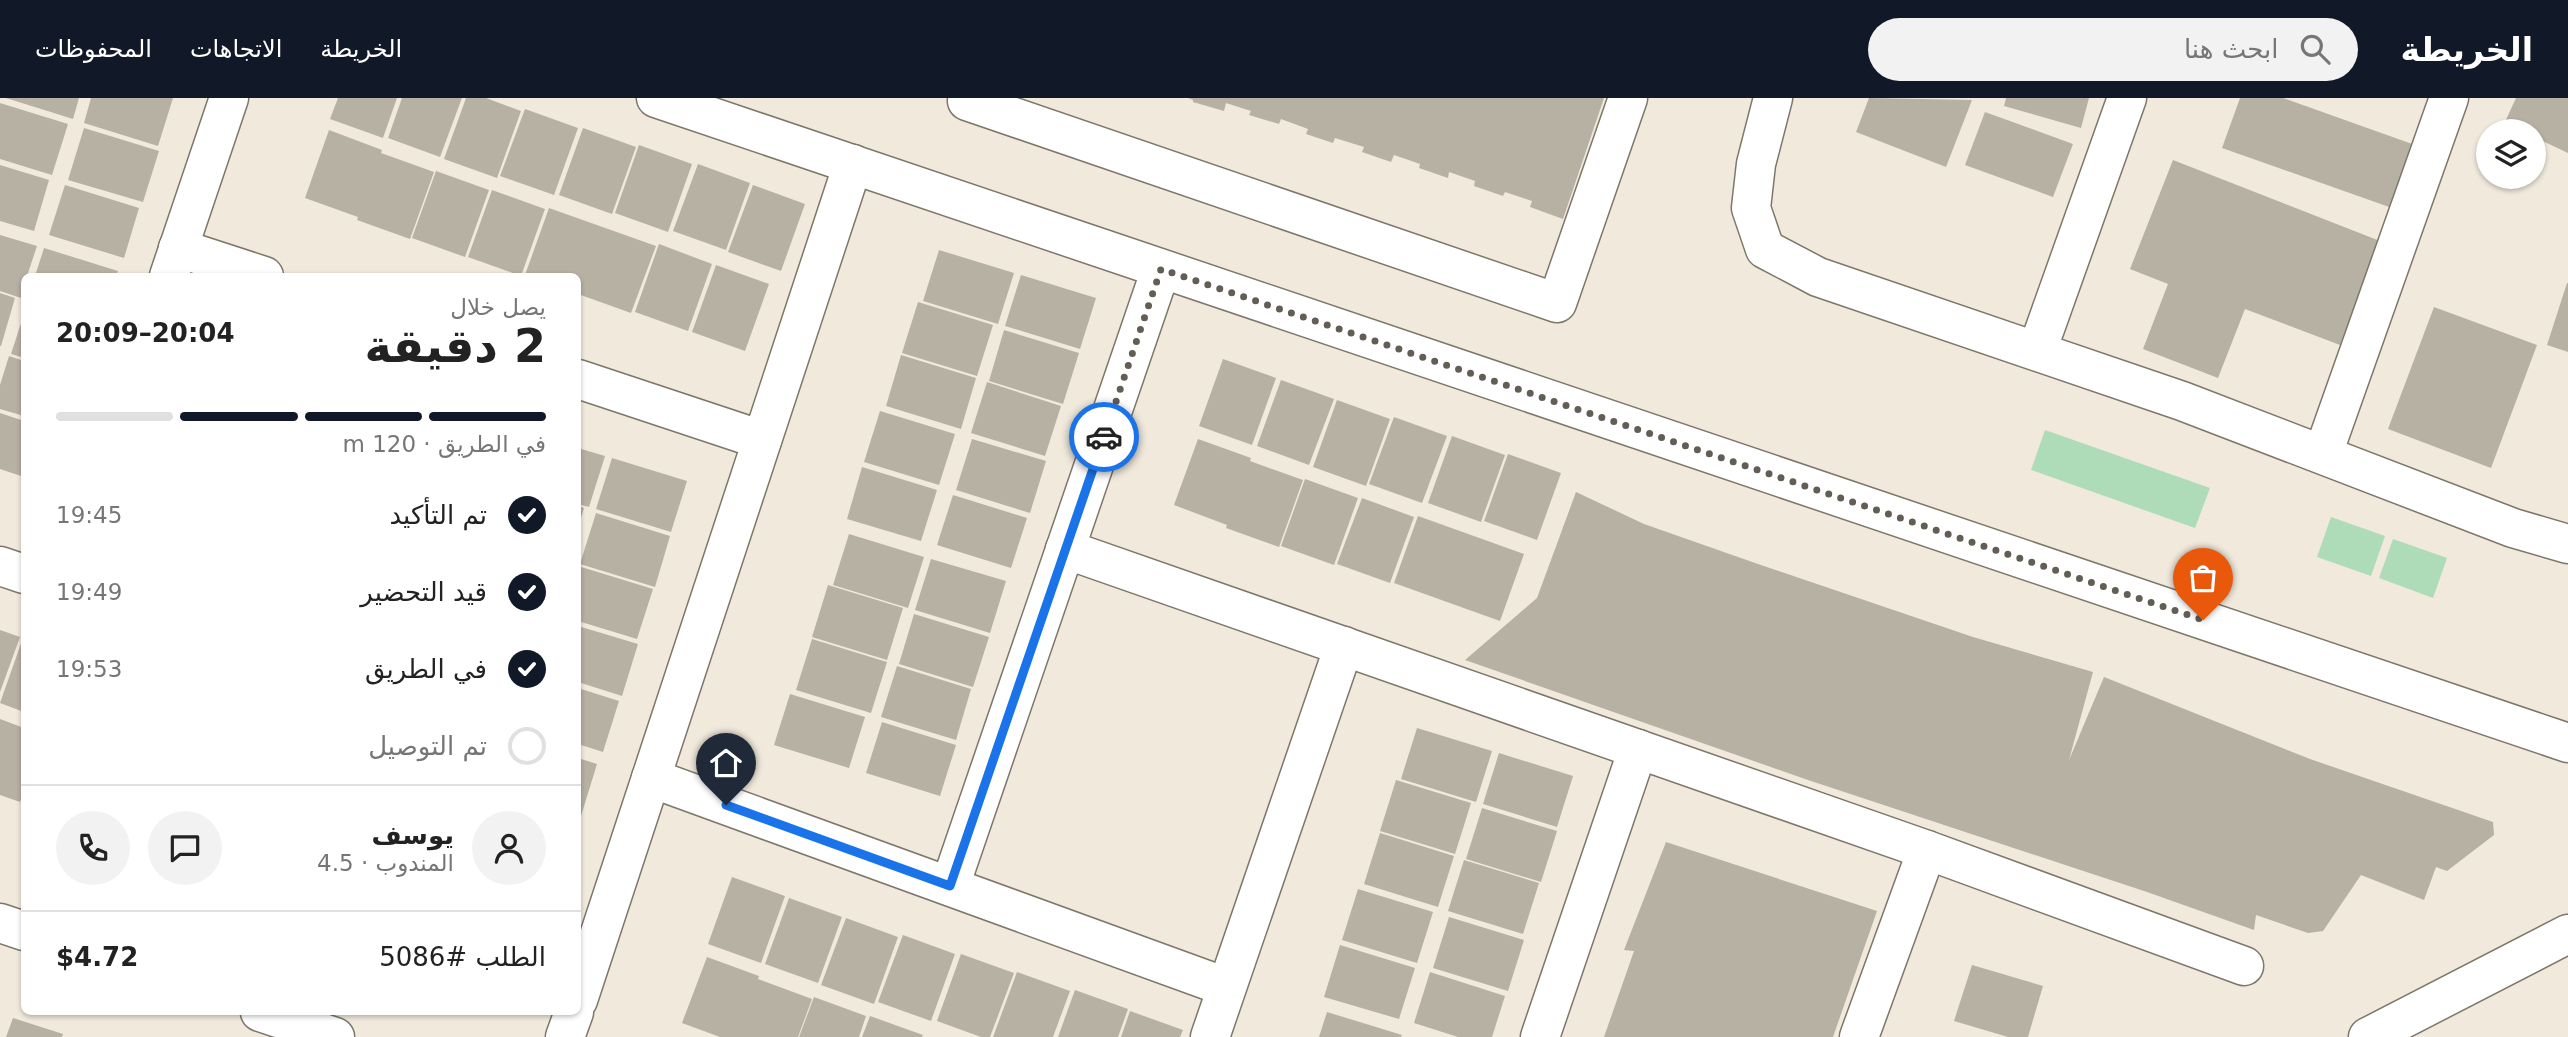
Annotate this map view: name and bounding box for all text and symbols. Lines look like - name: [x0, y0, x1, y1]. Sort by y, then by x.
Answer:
- search box: [1868, 18, 2358, 81]
- icon: search: [2296, 30, 2334, 68]
- text: الخريطة: [2400, 30, 2533, 69]
- text: ابحث هنا: [2184, 34, 2278, 64]
- text: المحفوظات: [35, 35, 152, 63]
- text: الاتجاهات: [190, 35, 282, 63]
- text: الخريطة: [320, 35, 402, 63]
- map controls: [2476, 119, 2546, 189]
- button: layers: [2476, 119, 2546, 189]
- text: يصل خلال: [450, 294, 546, 320]
- text: 20:04–20:09: [56, 318, 235, 348]
- text: 2 دقيقة: [364, 319, 546, 373]
- courier: [1069, 402, 1139, 472]
- icon: car: [1085, 418, 1123, 456]
- text: في الطريق · 120 m: [342, 431, 546, 457]
- icon: check: [508, 496, 546, 534]
- text: تم التأكيد: [389, 500, 487, 530]
- text: 19:45: [56, 502, 122, 528]
- pin: [2173, 548, 2233, 620]
- icon: bag: [2184, 559, 2222, 597]
- icon: check: [508, 573, 546, 611]
- text: قيد التحضير: [360, 577, 487, 607]
- text: 19:49: [56, 579, 122, 605]
- icon: check: [508, 650, 546, 688]
- text: في الطريق: [365, 654, 487, 684]
- text: 19:53: [56, 656, 122, 682]
- text: تم التوصيل: [368, 731, 487, 761]
- pin: [696, 733, 756, 805]
- icon: home: [707, 744, 745, 782]
- button: phone: [56, 811, 130, 885]
- button: chat: [148, 811, 222, 885]
- button: person: [472, 811, 546, 885]
- text: يوسف: [371, 820, 454, 850]
- text: المندوب · 4.5: [317, 850, 454, 876]
- text: $4.72: [56, 942, 138, 972]
- text: الطلب #5086: [379, 942, 546, 972]

